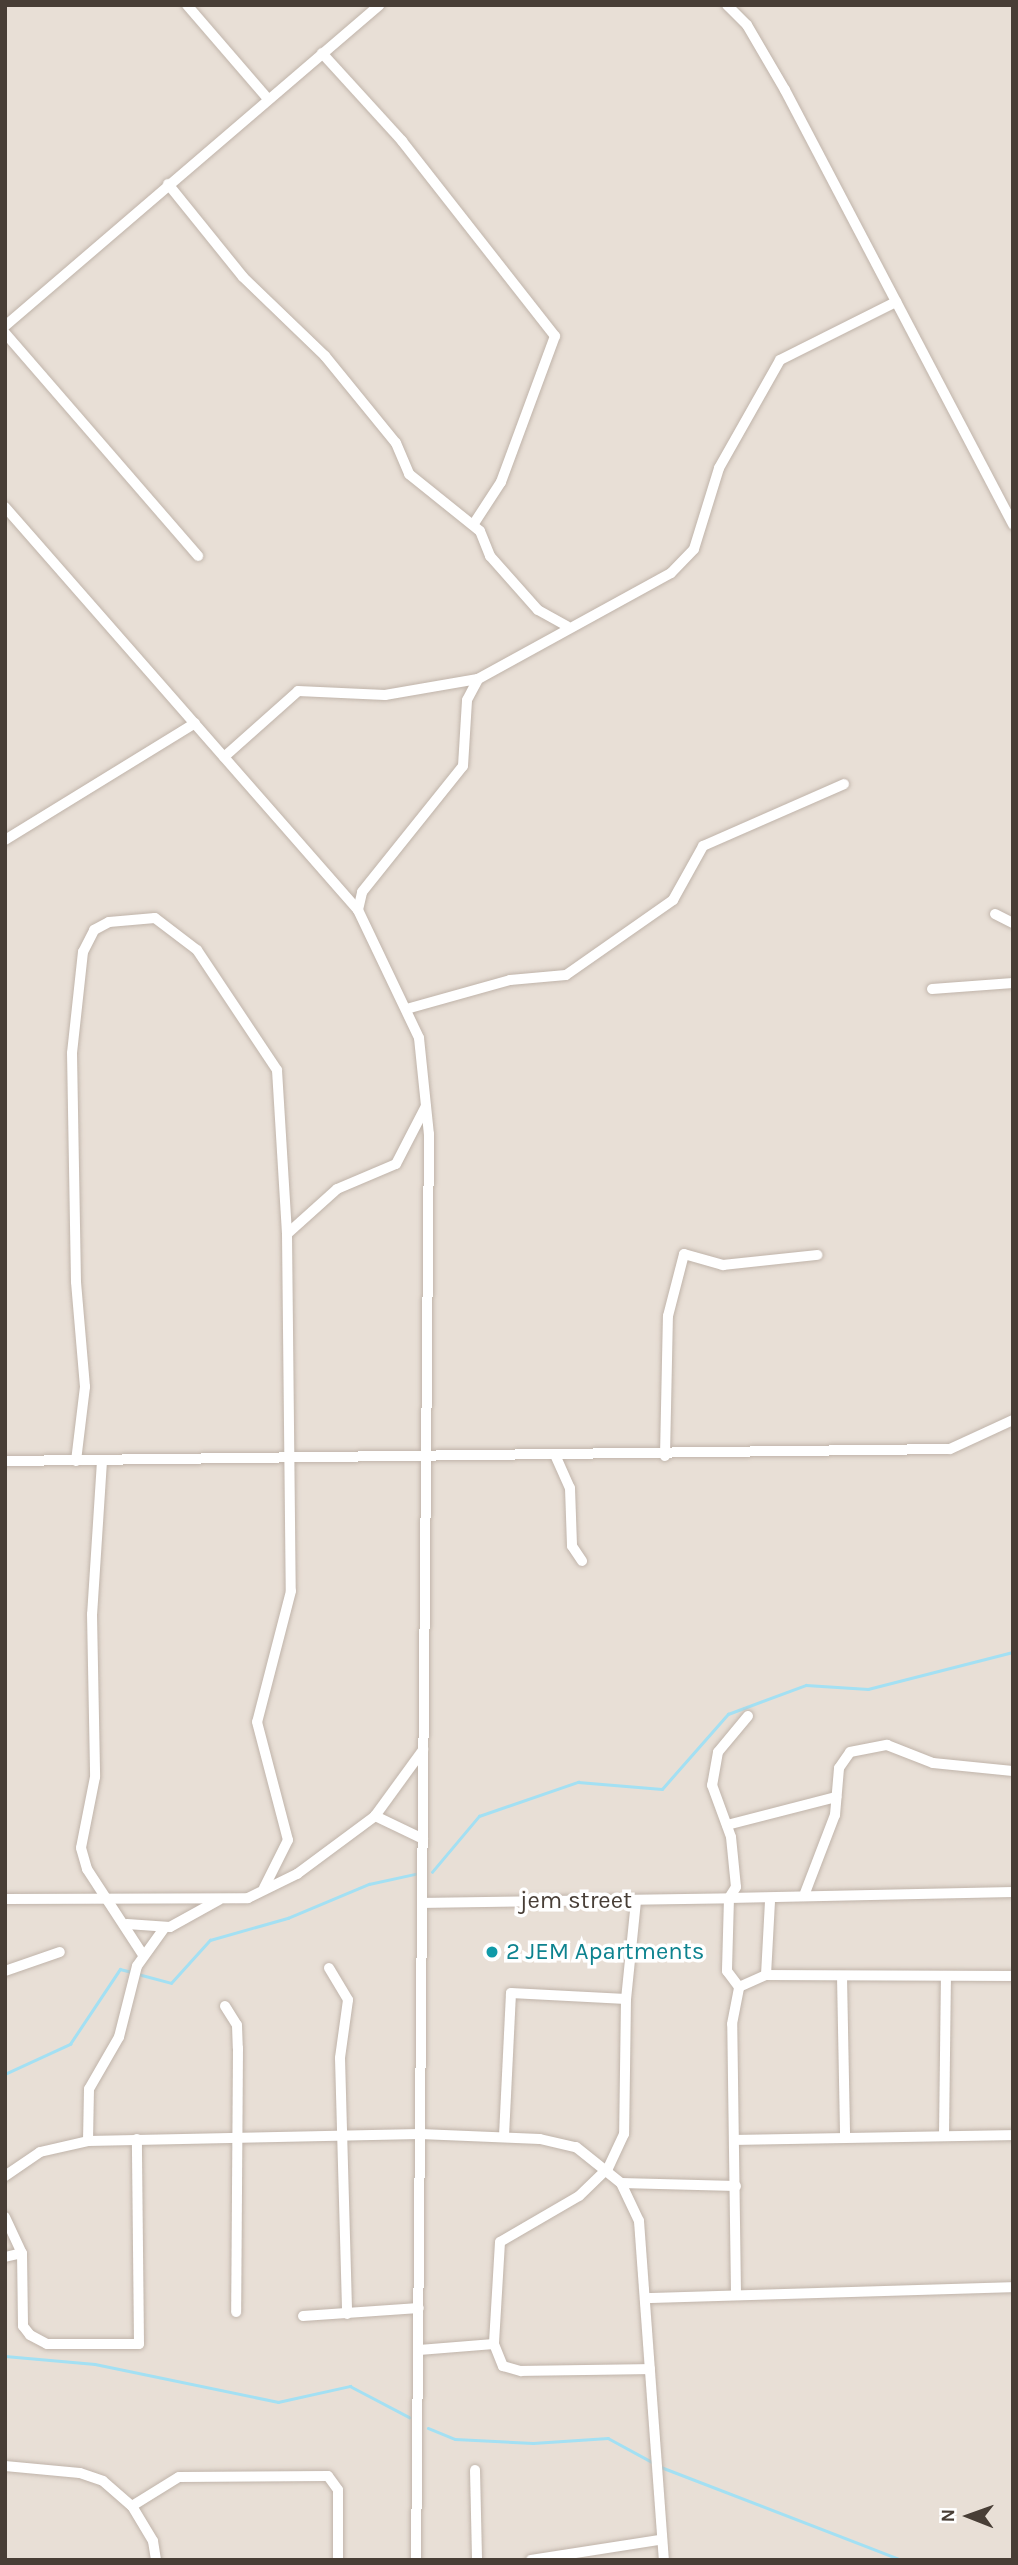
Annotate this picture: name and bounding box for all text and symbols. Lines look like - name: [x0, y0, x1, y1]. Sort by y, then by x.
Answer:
- street label: jem street: [520, 1887, 632, 1915]
- place label: 2 JEM Apartments: [506, 1938, 704, 1966]
- marker: 2 JEM Apartments: [484, 1944, 500, 1960]
- north arrow: [934, 2481, 1004, 2551]
- text: N: [937, 2509, 959, 2523]

